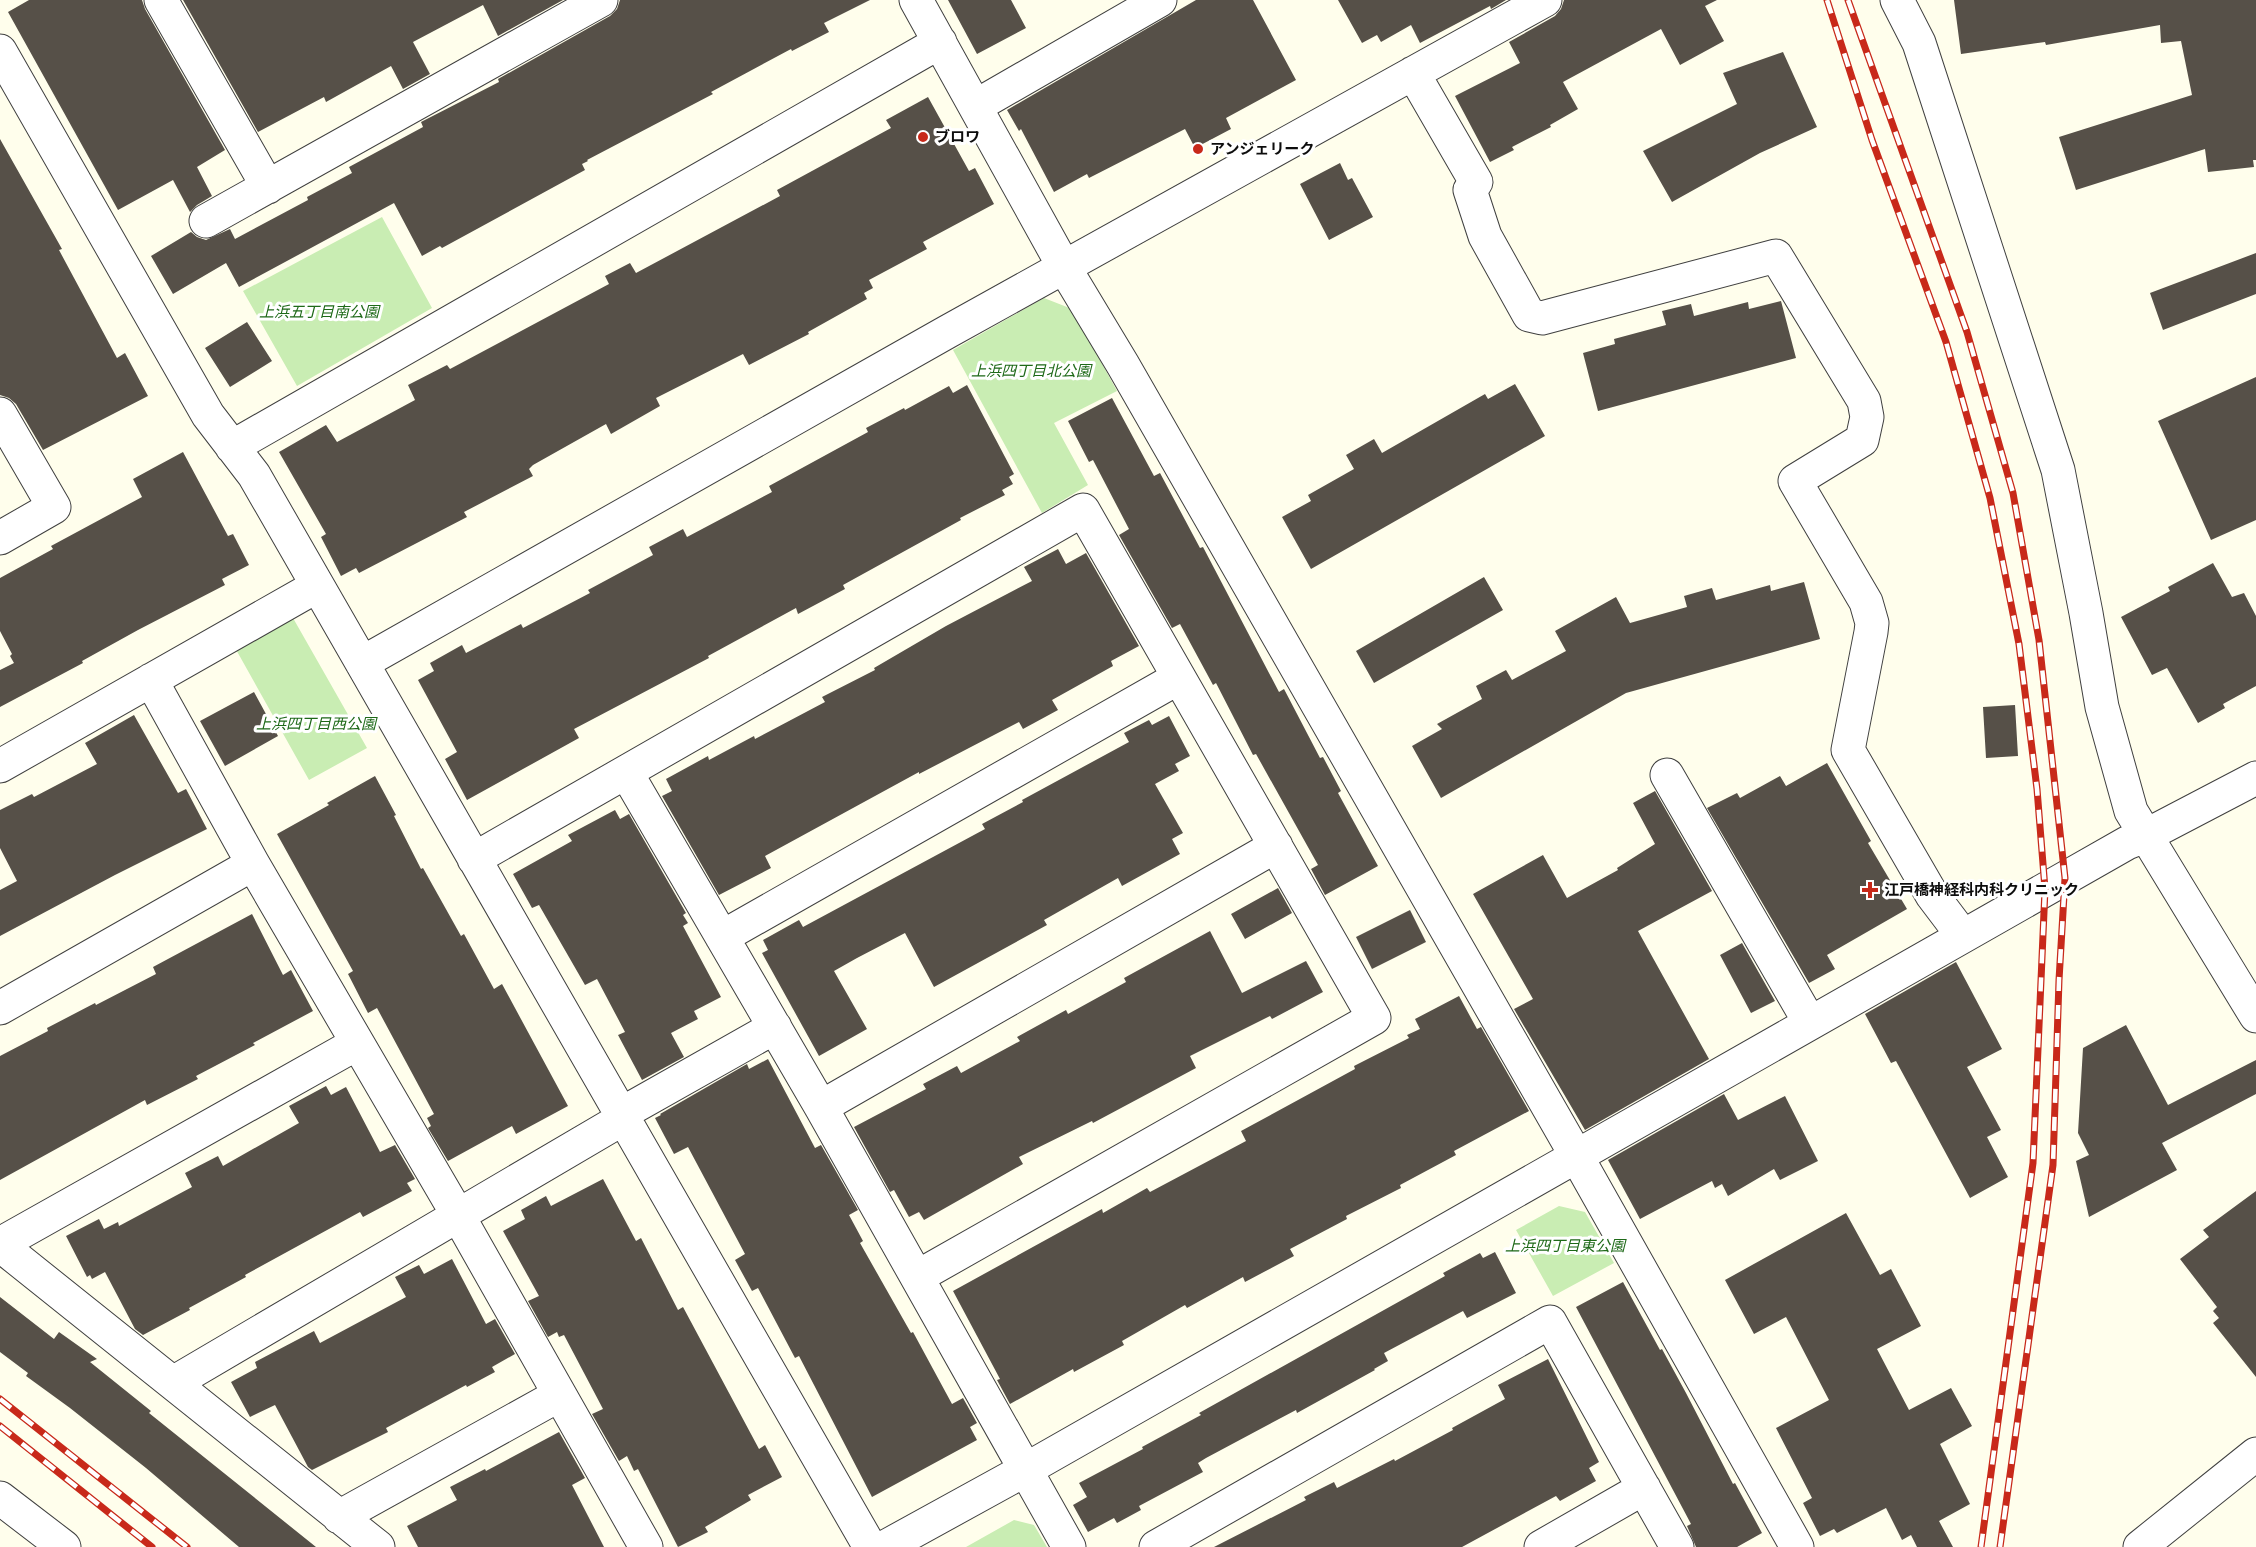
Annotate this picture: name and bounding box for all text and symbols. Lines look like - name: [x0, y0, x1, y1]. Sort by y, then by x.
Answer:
- place label: ブロワ: [935, 128, 980, 145]
- marker: ブロワ: [916, 130, 930, 144]
- place label: アンジェリーク: [1210, 141, 1314, 157]
- marker: アンジェリーク: [1191, 142, 1205, 156]
- park label: 上浜五丁目南公園: [259, 304, 381, 320]
- park label: 上浜四丁目北公園: [971, 363, 1093, 379]
- park label: 上浜四丁目西公園: [256, 716, 378, 732]
- marker: 江戸橋神経科内科クリニック: [1861, 881, 1879, 899]
- place label: 江戸橋神経科内科クリニック: [1884, 881, 2079, 898]
- park label: 上浜四丁目東公園: [1505, 1238, 1627, 1254]

